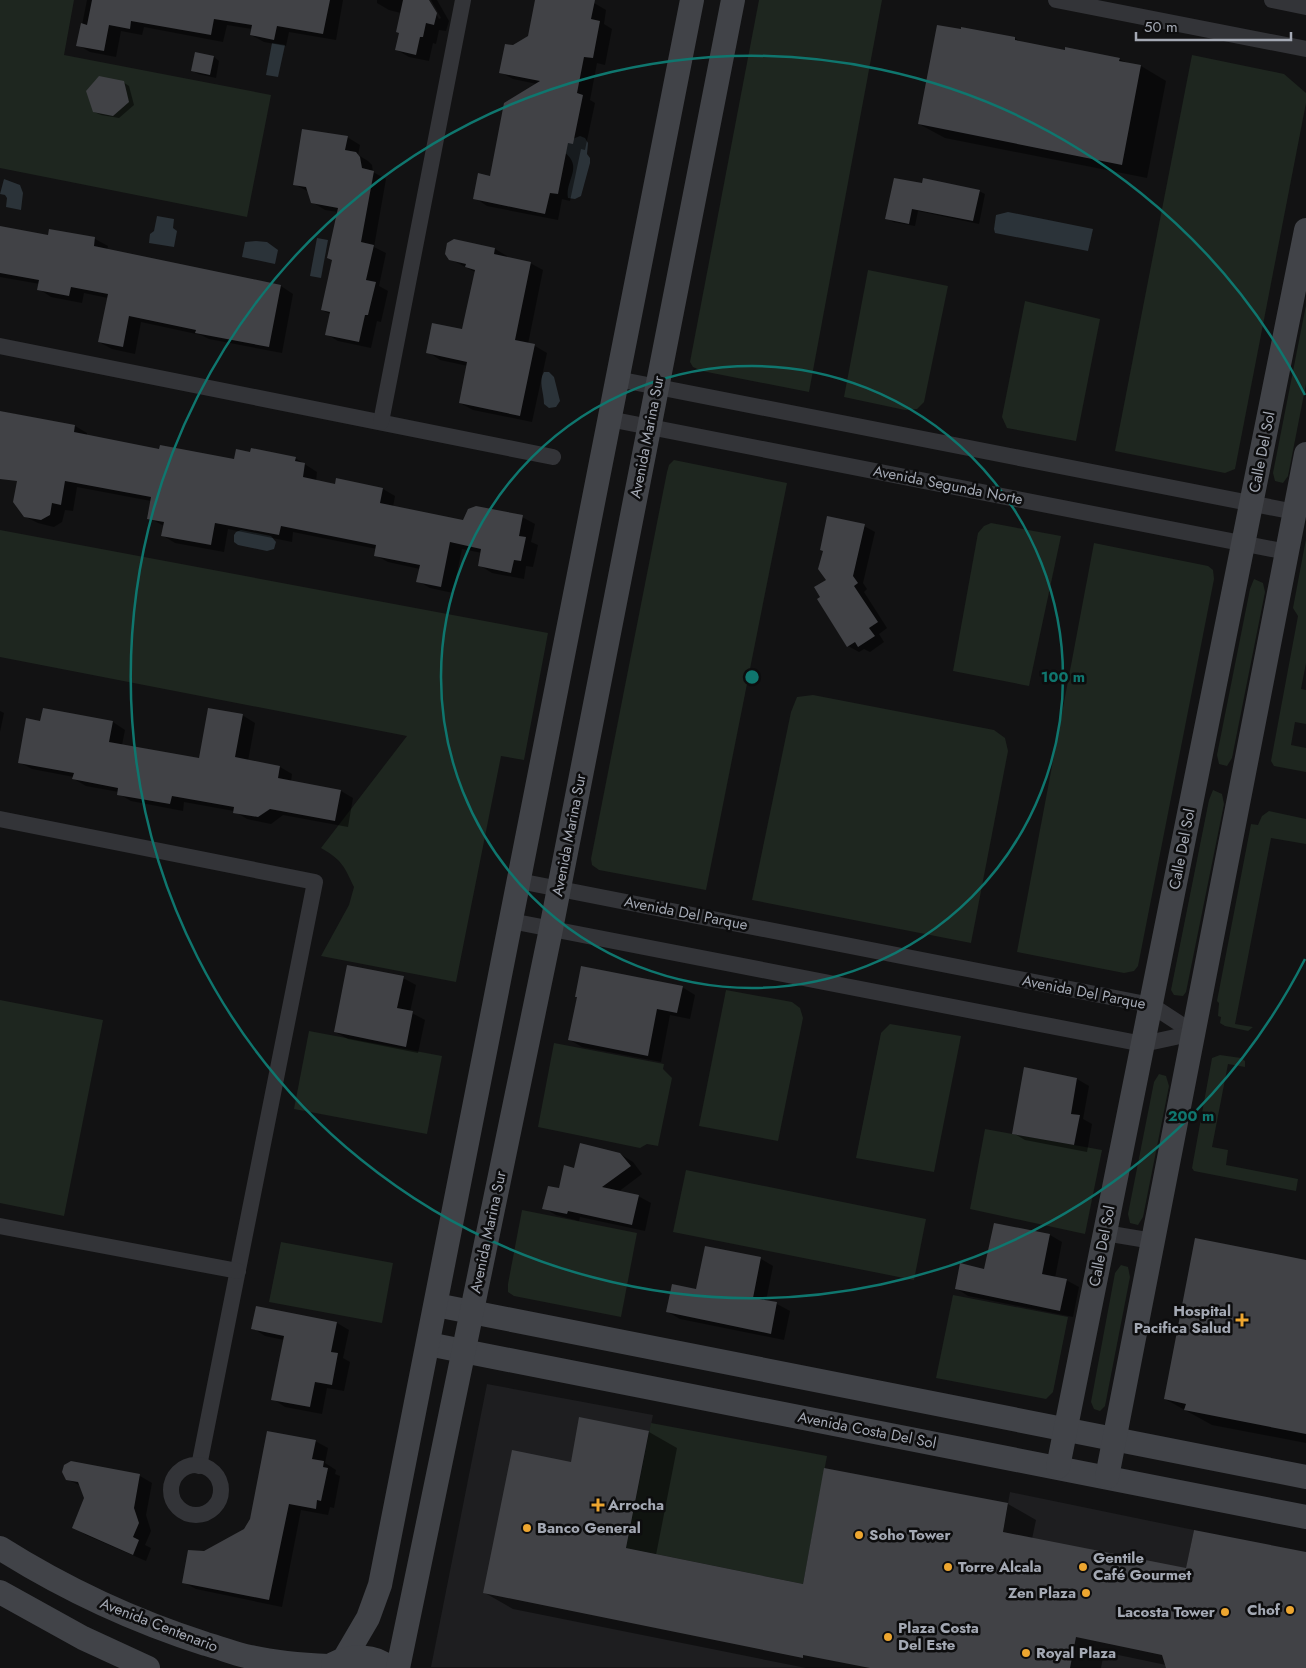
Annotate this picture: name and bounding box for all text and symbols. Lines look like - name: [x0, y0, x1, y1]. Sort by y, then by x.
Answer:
- scale bar: [1136, 10, 1291, 42]
- text: 50 m: [1144, 16, 1178, 38]
- street label: Avenida Marina Sur: [624, 373, 670, 500]
- street label: Calle Del Sol: [1243, 409, 1281, 495]
- street label: Avenida Segunda Norte: [871, 460, 1025, 510]
- text: 100 m: [1041, 666, 1085, 688]
- centre of rings: [743, 668, 761, 686]
- street label: Avenida Marina Sur: [546, 771, 592, 898]
- street label: Calle Del Sol: [1163, 806, 1201, 892]
- street label: Avenida Del Parque: [622, 890, 750, 936]
- street label: Avenida Del Parque: [1020, 969, 1148, 1015]
- text: 200 m: [1168, 1105, 1214, 1127]
- street label: Avenida Marina Sur: [464, 1168, 512, 1295]
- street label: Calle Del Sol: [1083, 1203, 1121, 1289]
- place label: Hospital Pacifica Salud: [1134, 1300, 1231, 1339]
- marker: Hospital Pacifica Salud: [1235, 1313, 1249, 1327]
- street label: Avenida Costa Del Sol: [796, 1406, 938, 1454]
- place label: Arrocha: [607, 1494, 664, 1516]
- marker: Arrocha: [592, 1499, 604, 1511]
- place label: Banco General: [537, 1517, 641, 1539]
- marker: Banco General: [521, 1522, 533, 1534]
- place label: Soho Tower: [869, 1524, 951, 1546]
- marker: Soho Tower: [853, 1529, 865, 1541]
- place label: Gentile Café Gourmet: [1093, 1547, 1192, 1586]
- place label: Torre Alcala: [958, 1556, 1042, 1578]
- marker: Torre Alcala: [942, 1561, 954, 1573]
- marker: Gentile Café Gourmet: [1077, 1561, 1089, 1573]
- place label: Zen Plaza: [1008, 1582, 1076, 1604]
- marker: Zen Plaza: [1080, 1587, 1092, 1599]
- street label: Avenida Centenario: [97, 1592, 221, 1658]
- place label: Chof: [1247, 1599, 1281, 1621]
- place label: Lacosta Tower: [1117, 1601, 1216, 1623]
- marker: Chof: [1284, 1604, 1296, 1616]
- marker: Lacosta Tower: [1219, 1606, 1231, 1618]
- place label: Plaza Costa Del Este: [898, 1617, 979, 1656]
- marker: Plaza Costa Del Este: [882, 1631, 894, 1643]
- place label: Royal Plaza: [1036, 1642, 1116, 1664]
- marker: Royal Plaza: [1020, 1647, 1032, 1659]

